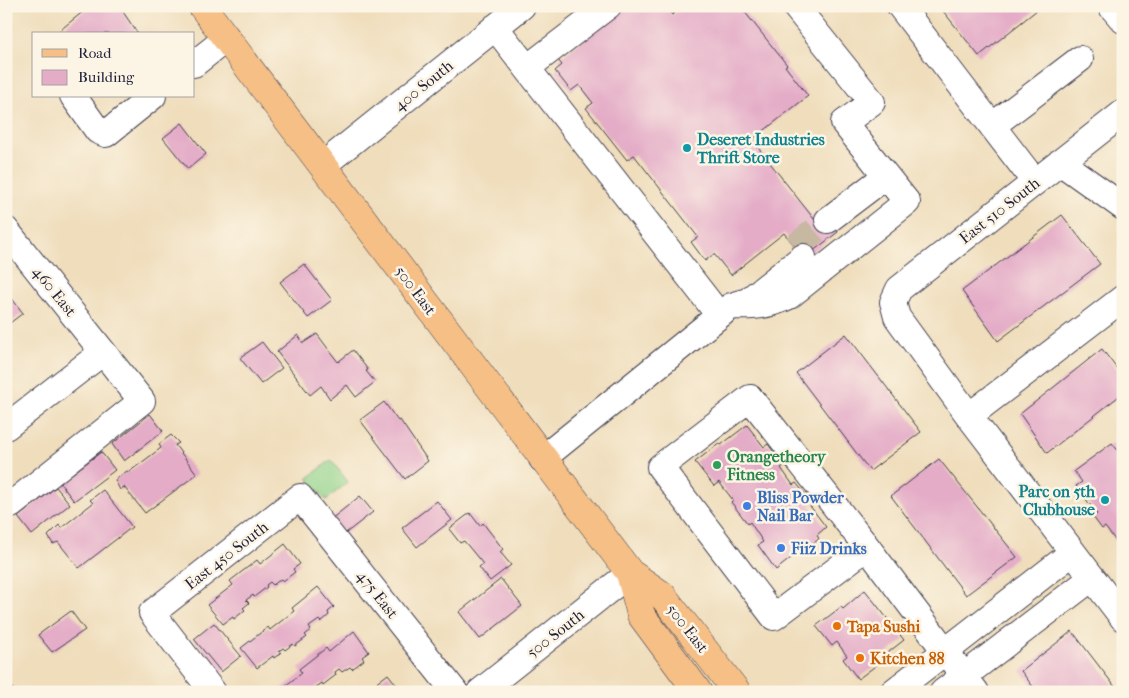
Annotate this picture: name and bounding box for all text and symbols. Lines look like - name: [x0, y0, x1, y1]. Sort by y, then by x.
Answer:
- legend: [32, 32, 195, 98]
- text: Road: [78, 44, 112, 62]
- street label: 400 South: [390, 56, 457, 115]
- text: Building: [78, 68, 135, 86]
- place label: Deseret Industries Thrift Store: [696, 130, 825, 167]
- marker: Deseret Industries Thrift Store: [681, 142, 693, 154]
- street label: East 510 South: [955, 173, 1043, 248]
- street label: 460 East: [29, 262, 81, 320]
- street label: 500 East: [391, 262, 440, 319]
- place label: Orangetheory Fitness: [726, 447, 827, 484]
- marker: Orangetheory Fitness: [711, 459, 723, 471]
- place label: Parc on 5th Clubhouse: [1019, 482, 1096, 519]
- place label: Bliss Powder Nail Bar: [757, 488, 845, 525]
- marker: Parc on 5th Clubhouse: [1099, 494, 1111, 506]
- marker: Bliss Powder Nail Bar: [741, 500, 753, 512]
- street label: East 450 South: [181, 517, 272, 594]
- place label: Fiiz Drinks: [790, 539, 867, 558]
- marker: Fiiz Drinks: [775, 542, 787, 554]
- street label: 475 East: [353, 566, 402, 622]
- street label: 500 East: [663, 600, 713, 657]
- street label: 500 South: [523, 605, 588, 662]
- place label: Tapa Sushi: [846, 617, 920, 637]
- marker: Tapa Sushi: [831, 620, 843, 632]
- place label: Kitchen 88: [870, 649, 945, 668]
- marker: Kitchen 88: [854, 652, 866, 664]

